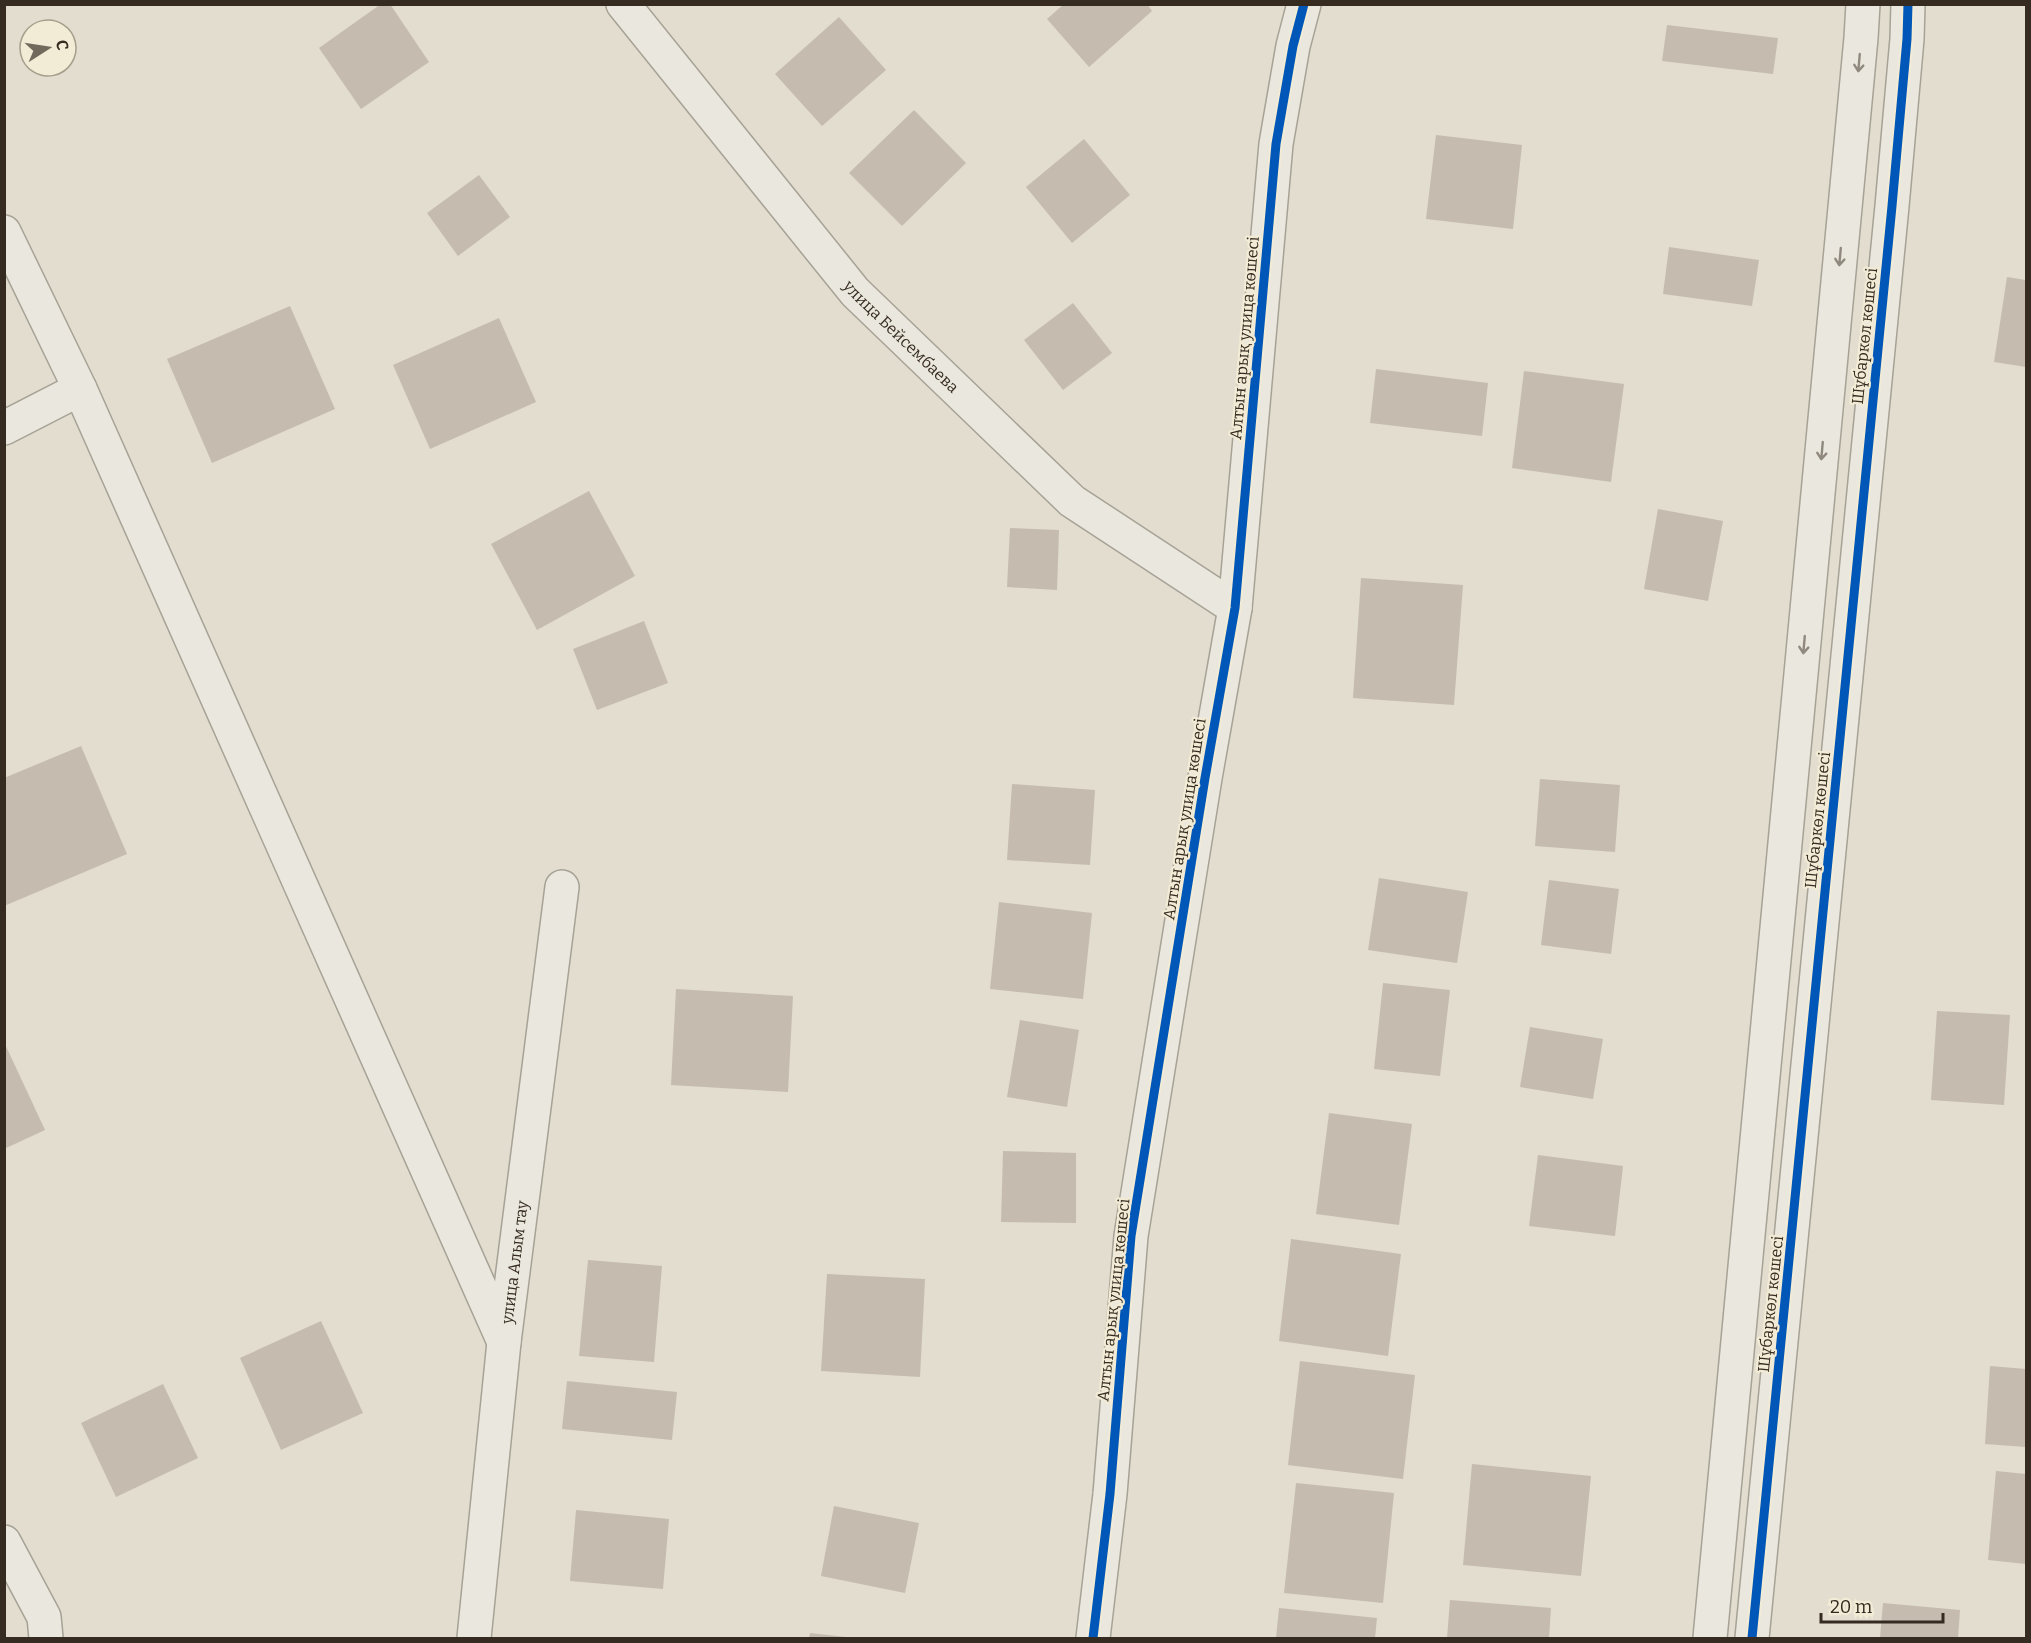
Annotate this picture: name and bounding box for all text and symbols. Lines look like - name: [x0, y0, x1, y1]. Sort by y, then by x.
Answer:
- north arrow: [18, 18, 78, 78]
- text: С: [52, 38, 73, 52]
- one-way arrow: [1853, 52, 1864, 72]
- street label: Алтын арық улица көшесі: [1226, 235, 1263, 440]
- one-way arrow: [1835, 247, 1846, 266]
- street label: Шұбаркөл көшесі: [1848, 267, 1881, 405]
- street label: улица Бейсембаева: [839, 276, 963, 397]
- one-way arrow: [1816, 441, 1827, 461]
- one-way arrow: [1798, 635, 1809, 655]
- street label: Алтын арық улица көшесі: [1159, 717, 1210, 921]
- street label: Шұбаркөл көшесі: [1801, 751, 1834, 889]
- street label: Алтын арық улица көшесі: [1093, 1198, 1134, 1402]
- street label: улица Алым тау: [497, 1199, 532, 1326]
- street label: Шұбаркөл көшесі: [1754, 1235, 1787, 1373]
- scale bar: [1821, 1586, 1942, 1624]
- text: 20 m: [1830, 1596, 1872, 1618]

